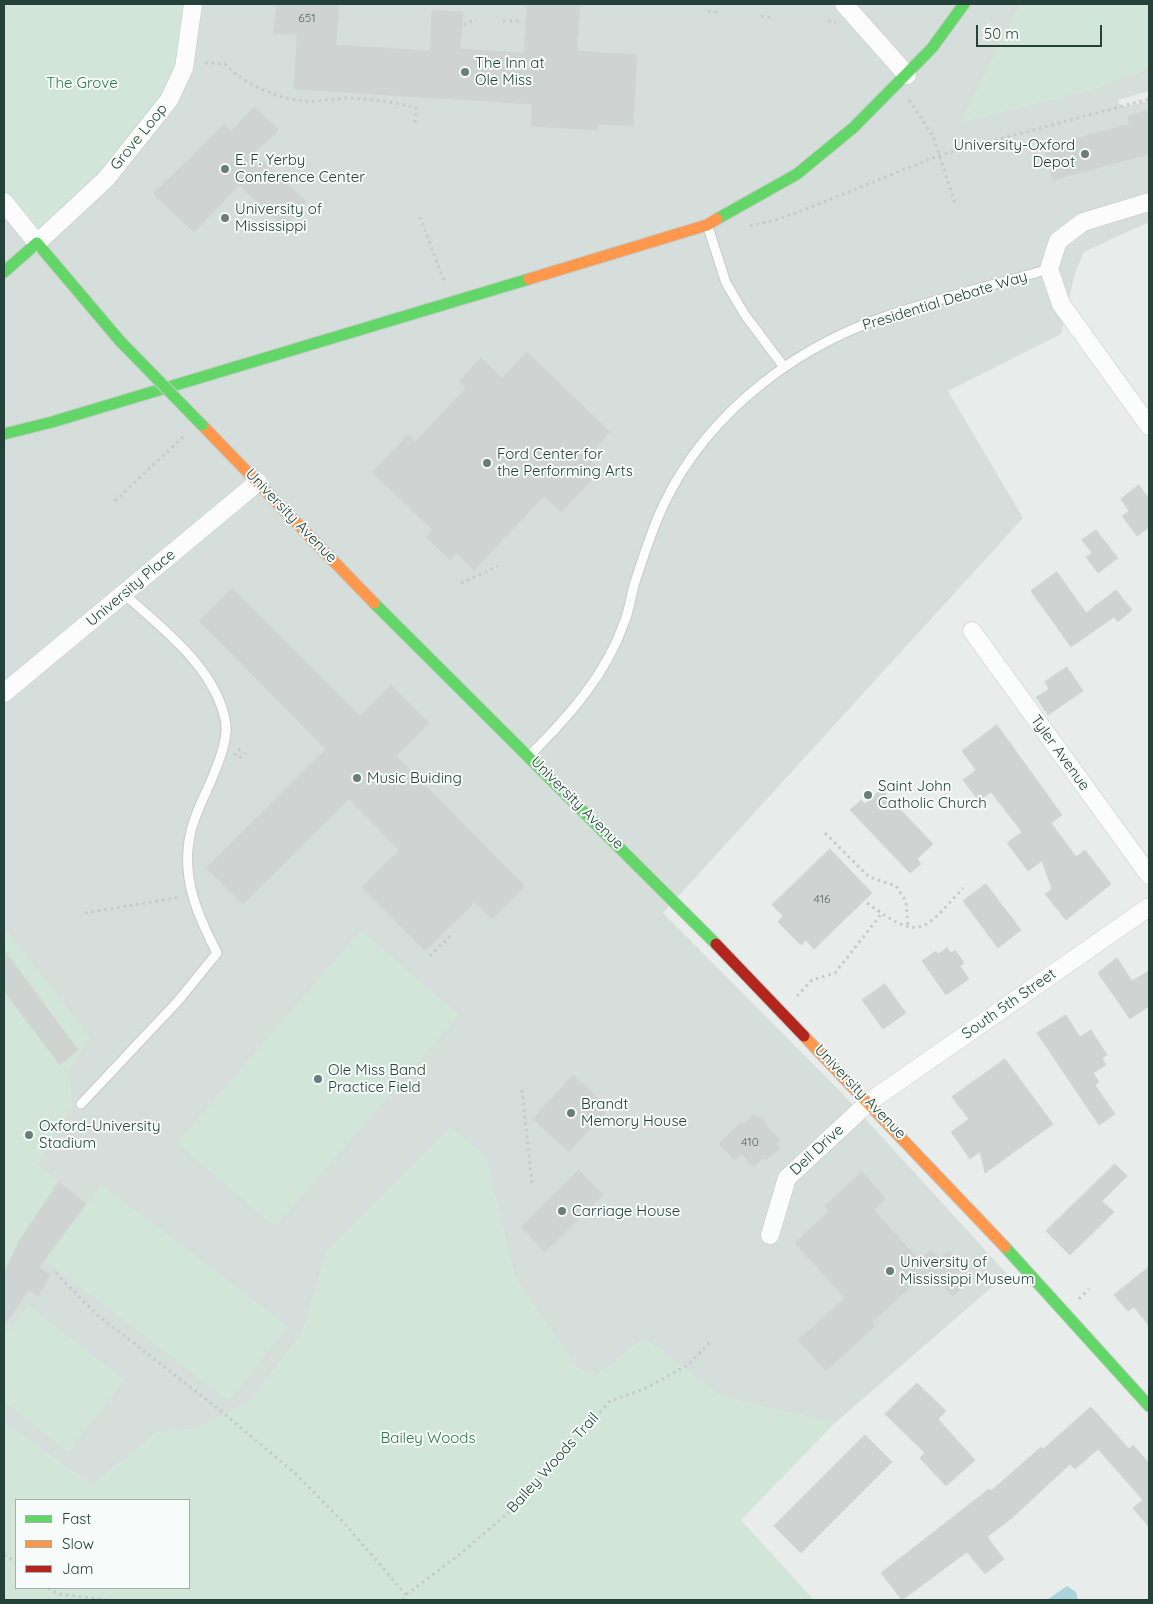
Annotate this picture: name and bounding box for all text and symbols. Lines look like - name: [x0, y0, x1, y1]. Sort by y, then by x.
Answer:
- house number: 651: [298, 11, 316, 25]
- scale bar: [978, 15, 1104, 47]
- text: 50 m: [984, 24, 1019, 43]
- place label: The Inn at Ole Miss: [475, 54, 545, 89]
- marker: The Inn at Ole Miss: [459, 66, 471, 78]
- park label: The Grove: [46, 74, 118, 92]
- street label: Grove Loop: [107, 100, 171, 174]
- place label: University-Oxford Depot: [954, 136, 1075, 171]
- marker: University-Oxford Depot: [1079, 148, 1091, 160]
- place label: E. F. Yerby Conference Center: [235, 151, 365, 186]
- marker: E. F. Yerby Conference Center: [219, 163, 231, 175]
- place label: University of Mississippi: [235, 200, 322, 235]
- marker: University of Mississippi: [219, 212, 231, 224]
- street label: Presidential Debate Way: [860, 267, 1030, 335]
- place label: Ford Center for the Performing Arts: [497, 445, 633, 480]
- marker: Ford Center for the Performing Arts: [481, 457, 493, 469]
- street label: University Avenue: [241, 465, 341, 567]
- street label: University Place: [83, 546, 179, 630]
- street label: Tyler Avenue: [1027, 712, 1093, 794]
- street label: University Avenue: [527, 753, 627, 853]
- place label: Music Buiding: [367, 769, 462, 787]
- marker: Music Buiding: [351, 772, 363, 784]
- place label: Saint John Catholic Church: [878, 777, 987, 812]
- marker: Saint John Catholic Church: [862, 789, 874, 801]
- house number: 416: [813, 892, 831, 906]
- street label: South 5th Street: [959, 965, 1059, 1043]
- street label: University Avenue: [810, 1041, 910, 1143]
- place label: Ole Miss Band Practice Field: [328, 1061, 426, 1096]
- marker: Ole Miss Band Practice Field: [312, 1073, 324, 1085]
- place label: Brandt Memory House: [581, 1095, 687, 1130]
- marker: Brandt Memory House: [565, 1107, 577, 1119]
- place label: Oxford-University Stadium: [39, 1117, 160, 1152]
- street label: Dell Drive: [787, 1121, 847, 1179]
- marker: Oxford-University Stadium: [23, 1129, 35, 1141]
- house number: 410: [741, 1135, 759, 1149]
- place label: Carriage House: [572, 1202, 680, 1220]
- marker: Carriage House: [556, 1205, 568, 1217]
- place label: University of Mississippi Museum: [900, 1253, 1034, 1288]
- marker: University of Mississippi Museum: [884, 1265, 896, 1277]
- street label: Bailey Woods Trail: [503, 1409, 603, 1517]
- park label: Bailey Woods: [381, 1429, 475, 1447]
- legend: [15, 1499, 190, 1589]
- text: Fast: [62, 1509, 91, 1528]
- text: Slow: [62, 1534, 94, 1553]
- text: Jam: [62, 1559, 93, 1578]

